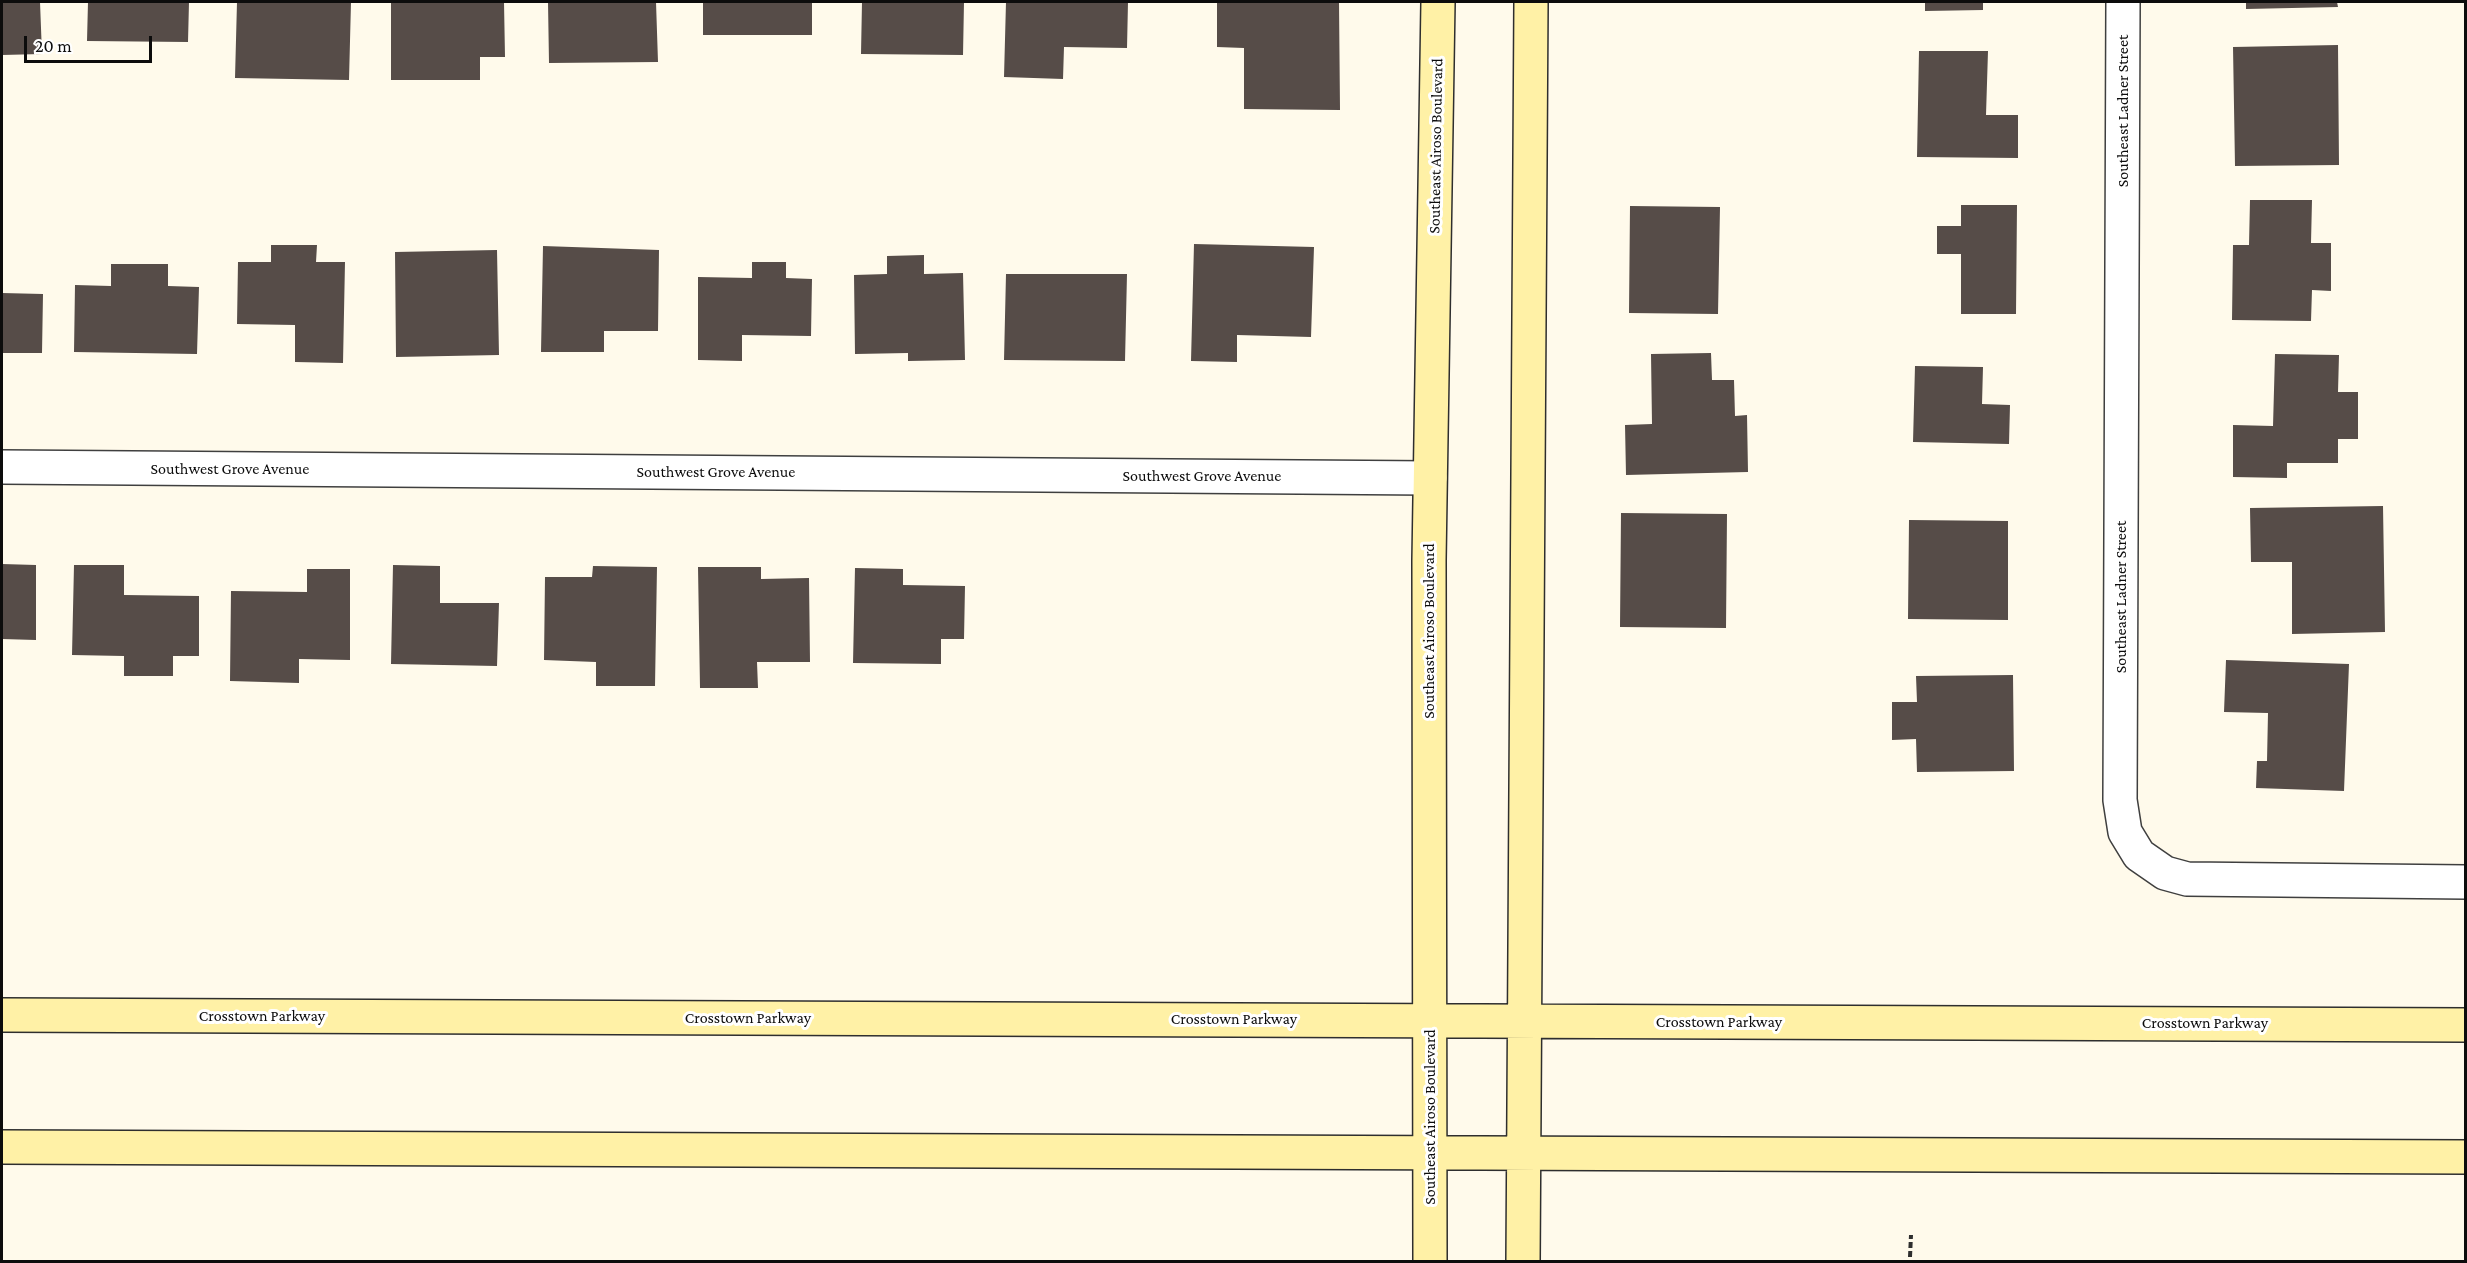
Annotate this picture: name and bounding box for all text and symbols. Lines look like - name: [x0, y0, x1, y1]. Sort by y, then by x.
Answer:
- scale bar: [27, 24, 154, 62]
- street label: Southeast Ladner Street: [2113, 35, 2133, 187]
- text: 20 m: [35, 36, 72, 56]
- street label: Southeast Airoso Boulevard: [1425, 58, 1447, 234]
- street label: Southwest Grove Avenue: [151, 459, 309, 479]
- street label: Southwest Grove Avenue: [637, 462, 795, 482]
- street label: Southwest Grove Avenue: [1123, 466, 1281, 486]
- street label: Southeast Ladner Street: [2111, 521, 2131, 673]
- street label: Southeast Airoso Boulevard: [1419, 543, 1439, 719]
- street label: Crosstown Parkway: [199, 1006, 325, 1026]
- street label: Crosstown Parkway: [685, 1008, 811, 1028]
- street label: Crosstown Parkway: [1171, 1009, 1297, 1029]
- street label: Crosstown Parkway: [1656, 1012, 1782, 1032]
- street label: Crosstown Parkway: [2142, 1013, 2268, 1033]
- street label: Southeast Airoso Boulevard: [1420, 1029, 1440, 1205]

